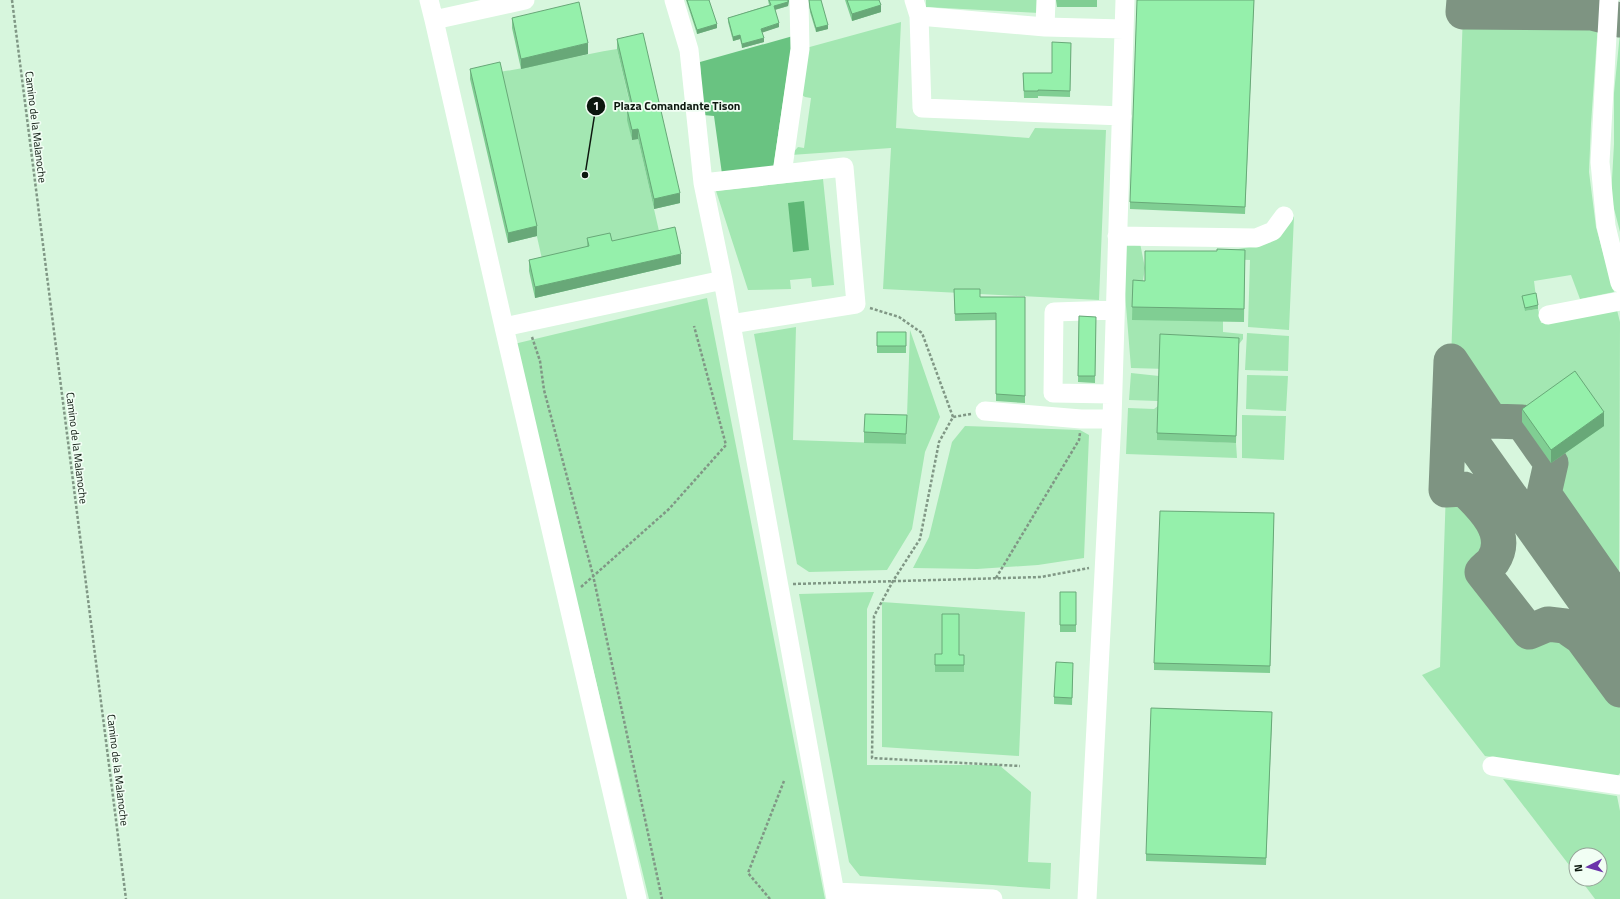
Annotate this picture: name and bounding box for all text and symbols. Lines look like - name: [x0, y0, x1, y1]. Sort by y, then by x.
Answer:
- street label: Camino de la Malanoche: [21, 70, 51, 184]
- callout: Plaza Comandante Tison: [586, 94, 749, 118]
- text: 1: [593, 96, 599, 115]
- text: Plaza Comandante Tison: [614, 96, 740, 115]
- street label: Camino de la Malanoche: [62, 391, 92, 505]
- street label: Camino de la Malanoche: [103, 713, 133, 827]
- north arrow: [1568, 847, 1608, 887]
- text: N: [1570, 863, 1586, 873]

